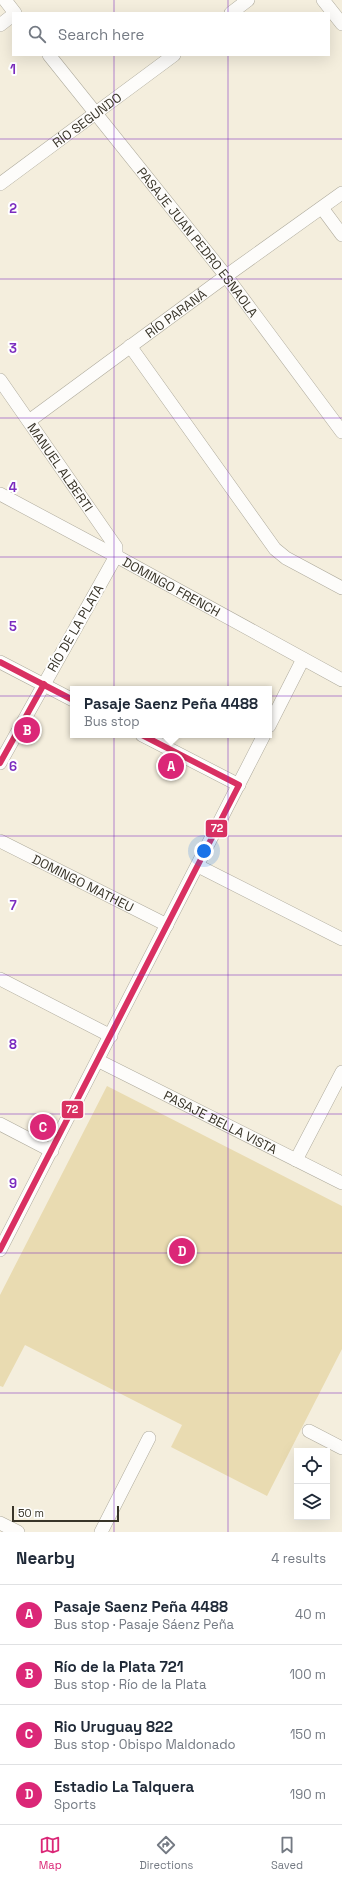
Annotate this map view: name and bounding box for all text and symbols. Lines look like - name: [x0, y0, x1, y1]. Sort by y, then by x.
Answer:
- search box: [12, 12, 330, 56]
- icon: search: [26, 23, 48, 45]
- text: Search here: [58, 25, 144, 44]
- text: 1: [10, 61, 16, 78]
- street label: RÍO SEGUNDO: [49, 89, 125, 151]
- street label: PASAJE JUAN PEDRO ESNAOLA: [133, 164, 262, 321]
- text: 2: [9, 200, 17, 217]
- street label: RÍO PARANÁ: [142, 285, 210, 342]
- text: 3: [9, 340, 17, 357]
- street label: MANUEL ALBERTI: [23, 420, 97, 515]
- text: 4: [9, 479, 17, 496]
- street label: DOMINGO FRENCH: [119, 553, 223, 621]
- street label: RÍO DE LA PLATA: [44, 582, 107, 675]
- text: 5: [9, 618, 17, 635]
- popup: [70, 686, 272, 738]
- text: Pasaje Saenz Peña 4488: [84, 694, 258, 713]
- text: Bus stop: [84, 713, 140, 730]
- pin: B: [14, 715, 40, 745]
- pin: A: [158, 751, 184, 781]
- text: 6: [9, 758, 17, 775]
- line badge: 72: [205, 819, 228, 838]
- text: 72: [211, 821, 224, 835]
- your location: [194, 841, 214, 861]
- street label: DOMINGO MATHEU: [29, 851, 137, 916]
- text: 7: [9, 897, 17, 914]
- text: 8: [9, 1036, 17, 1053]
- street label: PASAJE BELLA VISTA: [161, 1087, 280, 1158]
- line badge: 72: [61, 1100, 84, 1119]
- text: 72: [66, 1102, 79, 1116]
- pin: C: [30, 1112, 56, 1142]
- text: 9: [9, 1175, 17, 1192]
- pin: D: [169, 1236, 195, 1266]
- map controls: [294, 1448, 330, 1520]
- button: locate: [294, 1448, 330, 1484]
- button: layers: [294, 1484, 330, 1520]
- scale bar: [12, 1504, 119, 1523]
- text: 50 m: [18, 1506, 44, 1520]
- text: Nearby: [16, 1547, 75, 1569]
- text: 4 results: [271, 1550, 326, 1567]
- text: Pasaje Saenz Peña 4488: [54, 1597, 228, 1616]
- text: A: [25, 1606, 33, 1623]
- text: 40 m: [295, 1606, 326, 1623]
- text: Bus stop · Pasaje Sáenz Peña: [54, 1616, 234, 1633]
- text: Río de la Plata 721: [54, 1657, 183, 1676]
- text: B: [25, 1666, 33, 1683]
- text: 100 m: [289, 1666, 326, 1683]
- text: Bus stop · Río de la Plata: [54, 1676, 206, 1693]
- text: Rio Uruguay 822: [54, 1717, 173, 1736]
- text: C: [25, 1726, 33, 1743]
- text: 150 m: [290, 1726, 326, 1743]
- text: Bus stop · Obispo Maldonado: [54, 1736, 236, 1753]
- text: Estadio La Talquera: [54, 1777, 194, 1796]
- text: D: [25, 1786, 33, 1803]
- text: 190 m: [290, 1786, 326, 1803]
- text: Sports: [54, 1796, 96, 1813]
- tab: Map: [39, 1834, 62, 1872]
- tab: Directions: [139, 1834, 193, 1872]
- tab: Saved: [271, 1834, 303, 1872]

